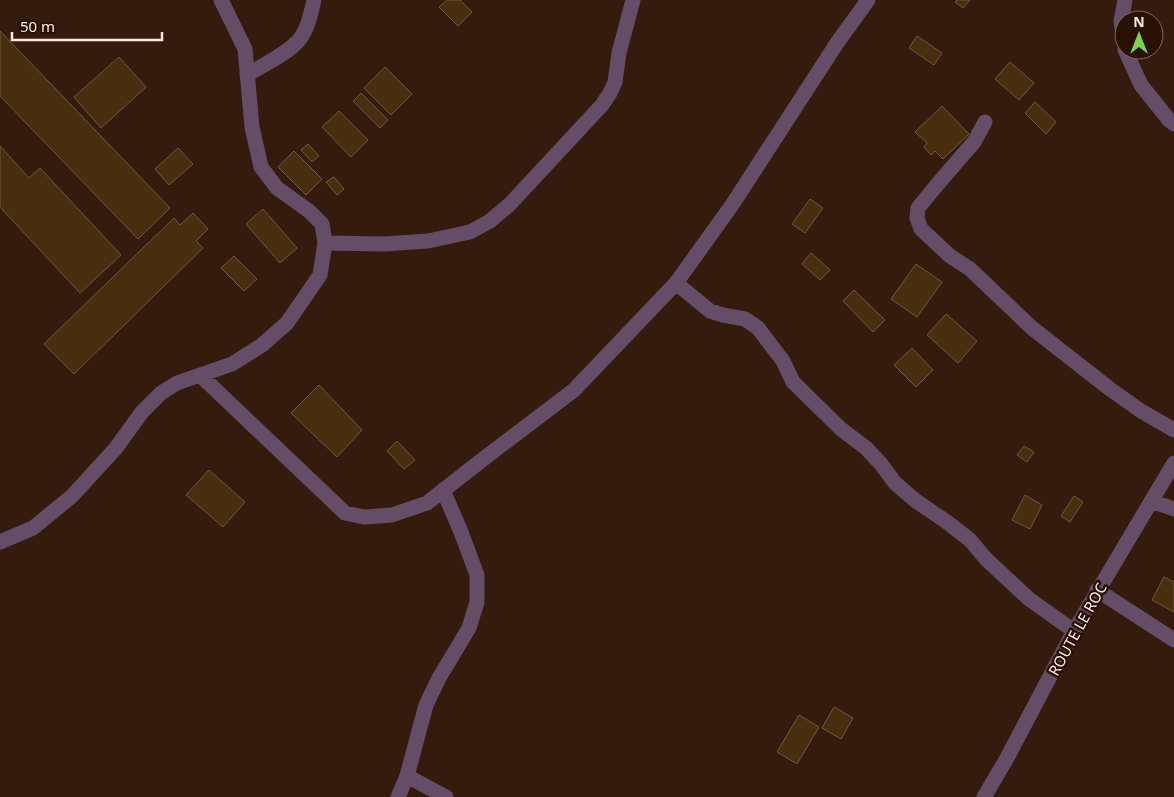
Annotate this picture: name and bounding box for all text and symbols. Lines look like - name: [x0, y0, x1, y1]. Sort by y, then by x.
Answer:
- scale bar: [12, 10, 162, 42]
- north arrow: [1114, 10, 1164, 60]
- text: N: [1133, 12, 1145, 31]
- text: 50 m: [20, 16, 55, 36]
- street label: ROUTE LE ROC: [1043, 579, 1111, 679]

